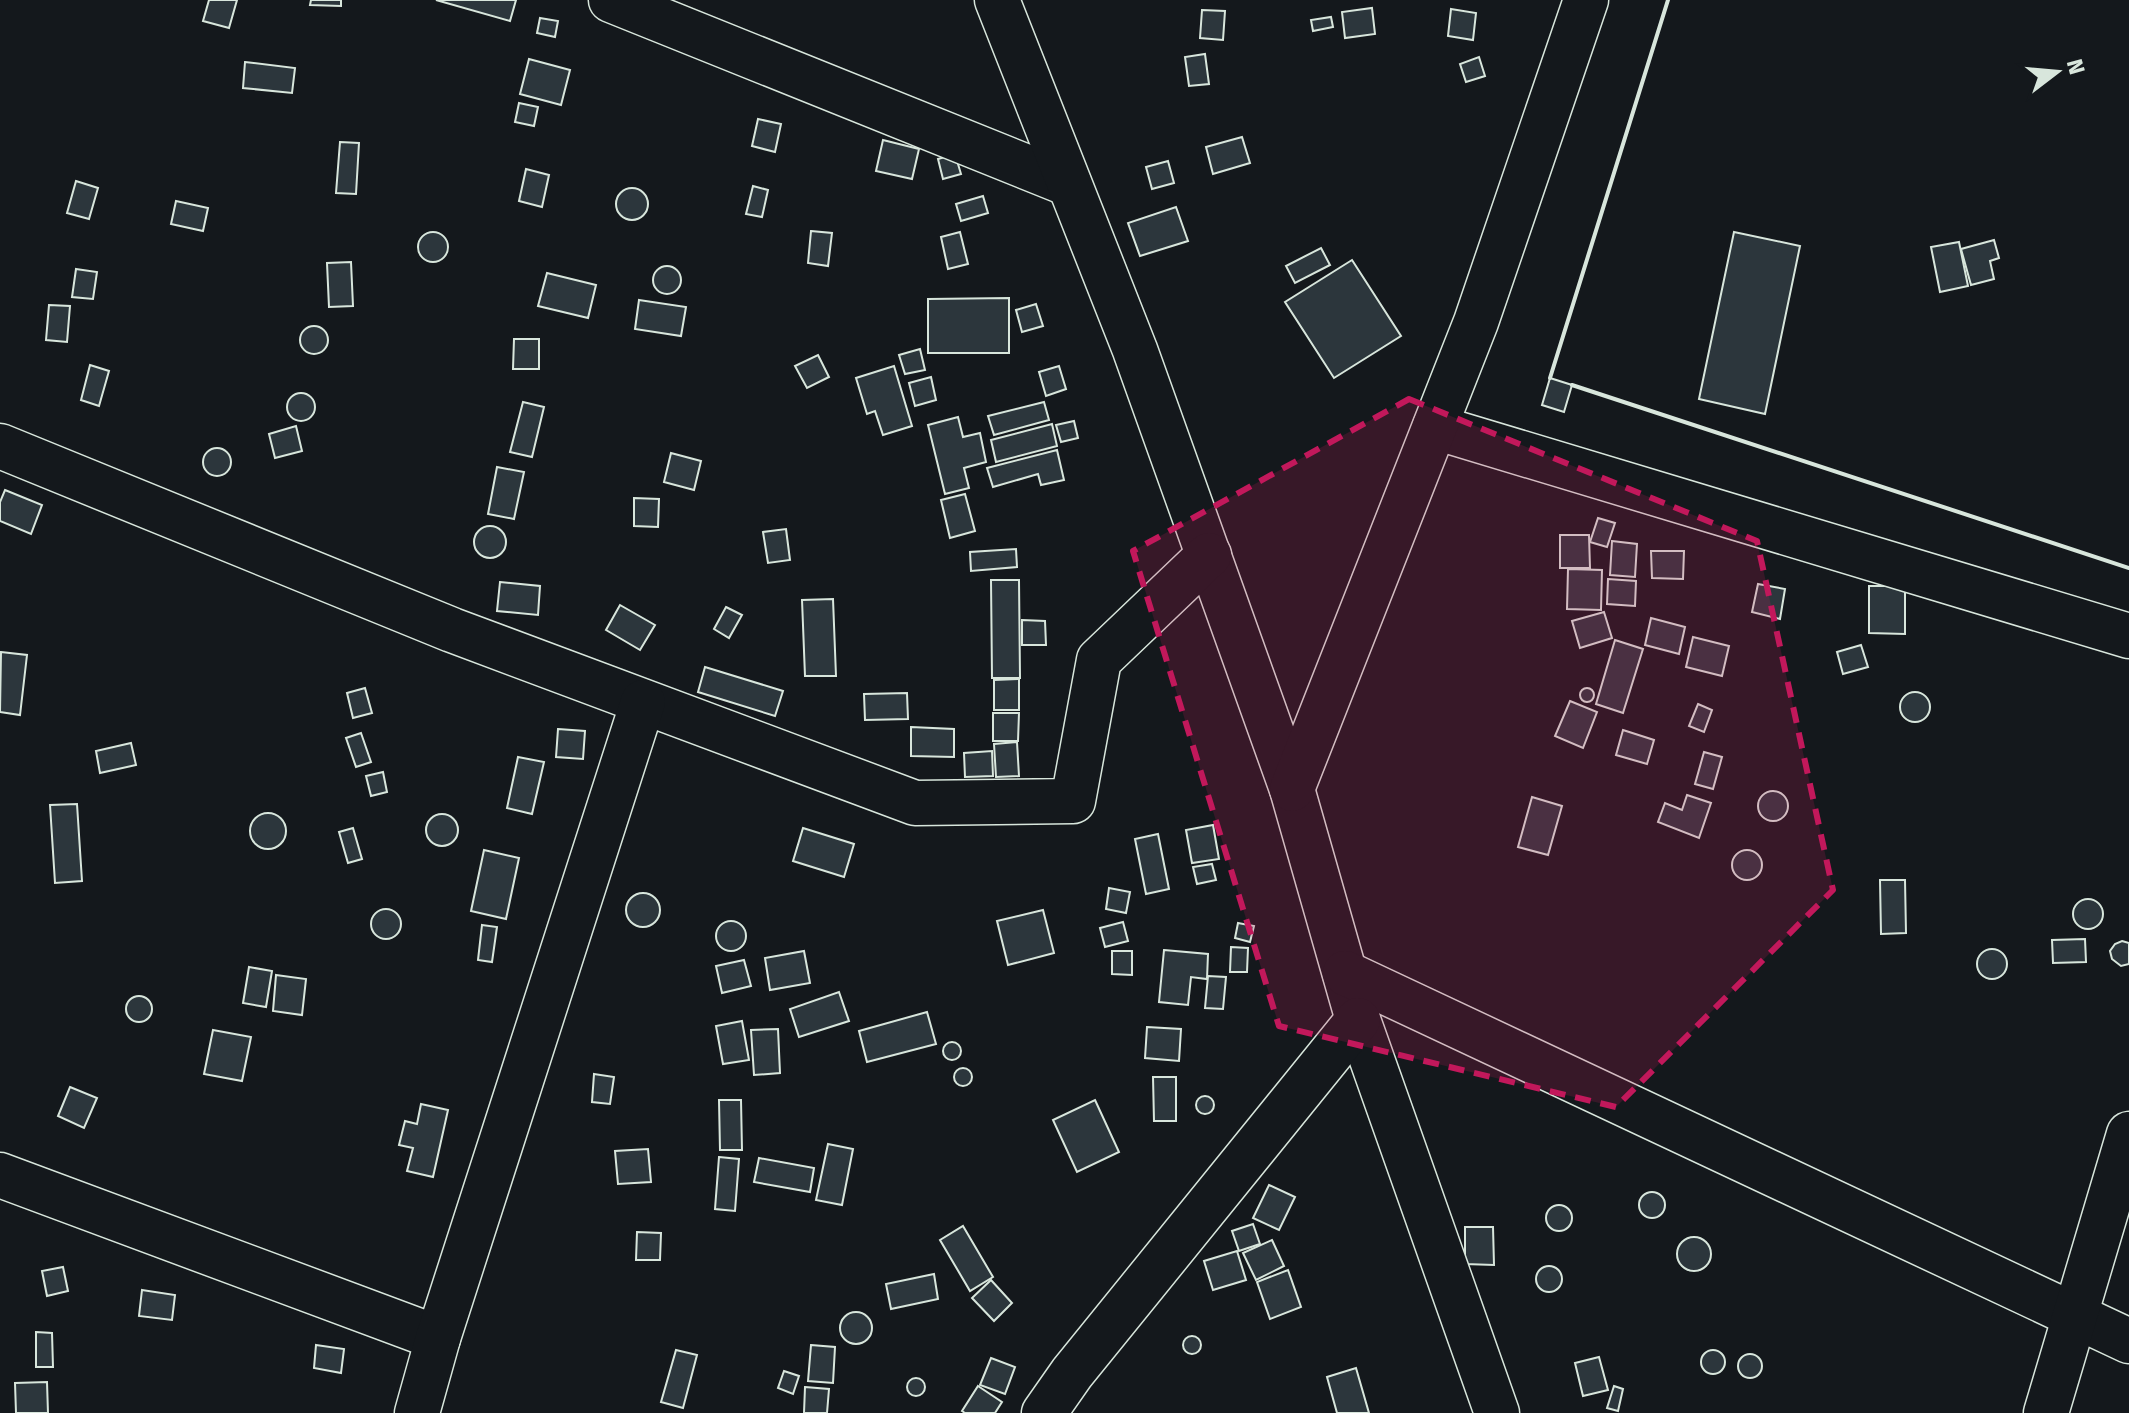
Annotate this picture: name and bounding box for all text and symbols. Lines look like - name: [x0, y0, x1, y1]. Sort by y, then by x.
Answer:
- north arrow: [2017, 32, 2097, 112]
- text: N: [2061, 56, 2091, 77]

